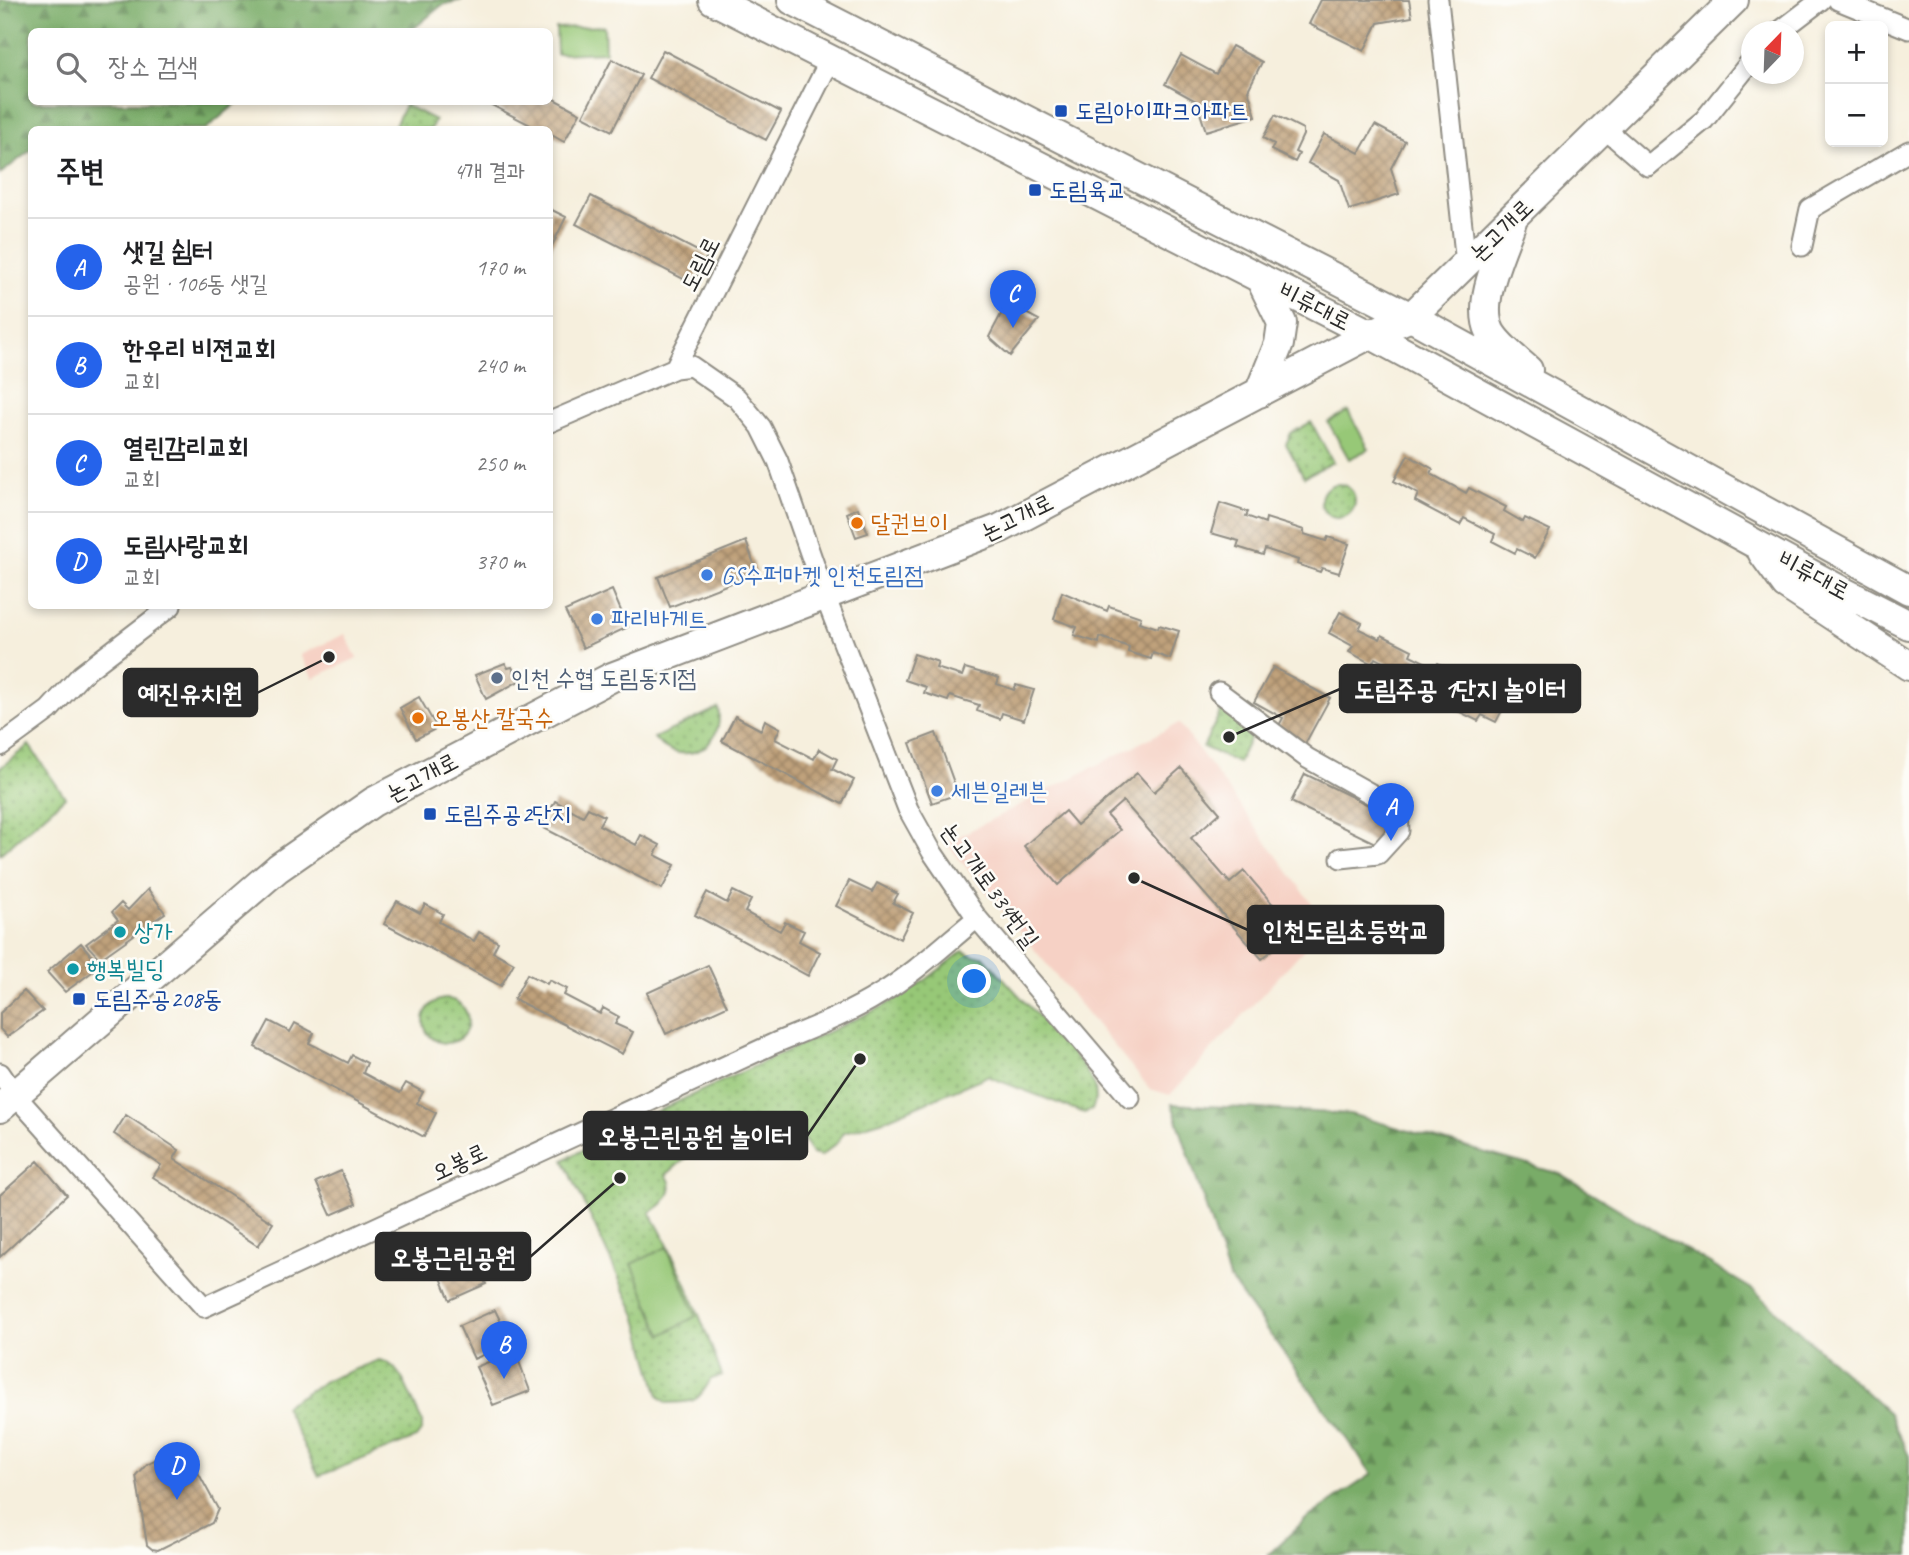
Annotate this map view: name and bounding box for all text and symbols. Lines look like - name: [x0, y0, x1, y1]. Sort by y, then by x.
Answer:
- north arrow: [1741, 21, 1804, 84]
- map controls: [1825, 21, 1888, 147]
- button: +: [1825, 21, 1888, 84]
- search box: [28, 28, 553, 105]
- icon: search: [52, 48, 90, 86]
- text: 장소 검색: [108, 50, 198, 83]
- button: −: [1825, 84, 1888, 147]
- place label: 도림아이파크아파트: [1075, 96, 1249, 126]
- marker: 도림아이파크아파트: [1053, 103, 1069, 119]
- text: 주변: [56, 152, 104, 190]
- text: 4개 결과: [454, 157, 525, 186]
- place label: 도림육교: [1049, 175, 1126, 205]
- marker: 도림육교: [1027, 182, 1043, 198]
- street label: 논고개로: [1463, 192, 1539, 268]
- street label: 도림로: [673, 231, 727, 297]
- text: 샛길 쉼터: [123, 235, 213, 268]
- text: A: [73, 253, 85, 282]
- text: 170 m: [476, 253, 525, 282]
- text: 공원 · 106동 샛길: [123, 269, 268, 298]
- pin: C: [990, 270, 1036, 328]
- street label: 비류대로: [1274, 275, 1356, 337]
- text: 한우리 비젼교회: [123, 333, 276, 366]
- text: B: [73, 351, 85, 380]
- text: 240 m: [476, 351, 525, 380]
- text: 교회: [123, 367, 160, 396]
- text: 열린감리교회: [123, 431, 249, 464]
- text: C: [74, 449, 84, 478]
- text: 250 m: [476, 449, 525, 478]
- text: 교회: [123, 465, 160, 494]
- street label: 논고개로: [976, 487, 1058, 547]
- place label: 달권브이: [871, 508, 948, 538]
- marker: 달권브이: [849, 515, 865, 531]
- text: 도림사랑교회: [123, 529, 249, 562]
- street label: 비류대로: [1773, 544, 1855, 606]
- text: D: [72, 547, 86, 576]
- text: 370 m: [476, 547, 525, 576]
- place label: GS수퍼마켓 인천도림점: [721, 560, 924, 590]
- text: 교회: [123, 563, 160, 592]
- marker: GS수퍼마켓 인천도림점: [699, 567, 715, 583]
- place label: 파리바게트: [611, 604, 708, 634]
- marker: 파리바게트: [589, 611, 605, 627]
- place label: 인천 수협 도림동지점: [511, 663, 696, 693]
- callout: 도림주공 1단지 놀이터: [1340, 665, 1580, 712]
- callout: 예진유치원: [124, 669, 257, 716]
- marker: 인천 수협 도림동지점: [489, 670, 505, 686]
- text: 도림주공 1단지 놀이터: [1354, 673, 1566, 706]
- text: 예진유치원: [138, 677, 242, 710]
- place label: 오봉산 칼국수: [432, 703, 554, 733]
- marker: 오봉산 칼국수: [410, 710, 426, 726]
- street label: 논고개로: [381, 746, 463, 808]
- place label: 세븐일레븐: [951, 776, 1048, 806]
- marker: 세븐일레븐: [929, 783, 945, 799]
- pin: A: [1368, 783, 1414, 841]
- place label: 도림주공2단지: [444, 799, 571, 829]
- marker: 도림주공2단지: [422, 806, 438, 822]
- street label: 논고개로334번길: [934, 816, 1046, 954]
- callout: 인천도림초등학교: [1248, 906, 1443, 953]
- text: 인천도림초등학교: [1262, 914, 1430, 947]
- place label: 상가: [134, 917, 173, 947]
- marker: 상가: [112, 924, 128, 940]
- place label: 행복빌딩: [87, 954, 164, 984]
- marker: 행복빌딩: [65, 961, 81, 977]
- your location: [957, 964, 991, 998]
- place label: 도림주공208동: [93, 984, 222, 1014]
- marker: 도림주공208동: [71, 991, 87, 1007]
- callout: 오봉근린공원 놀이터: [584, 1112, 807, 1159]
- text: 오봉근린공원 놀이터: [598, 1120, 792, 1153]
- street label: 오봉로: [426, 1136, 492, 1188]
- callout: 오봉근린공원: [376, 1233, 530, 1280]
- text: 오봉근린공원: [390, 1241, 516, 1274]
- pin: B: [481, 1321, 527, 1379]
- pin: D: [154, 1442, 200, 1500]

